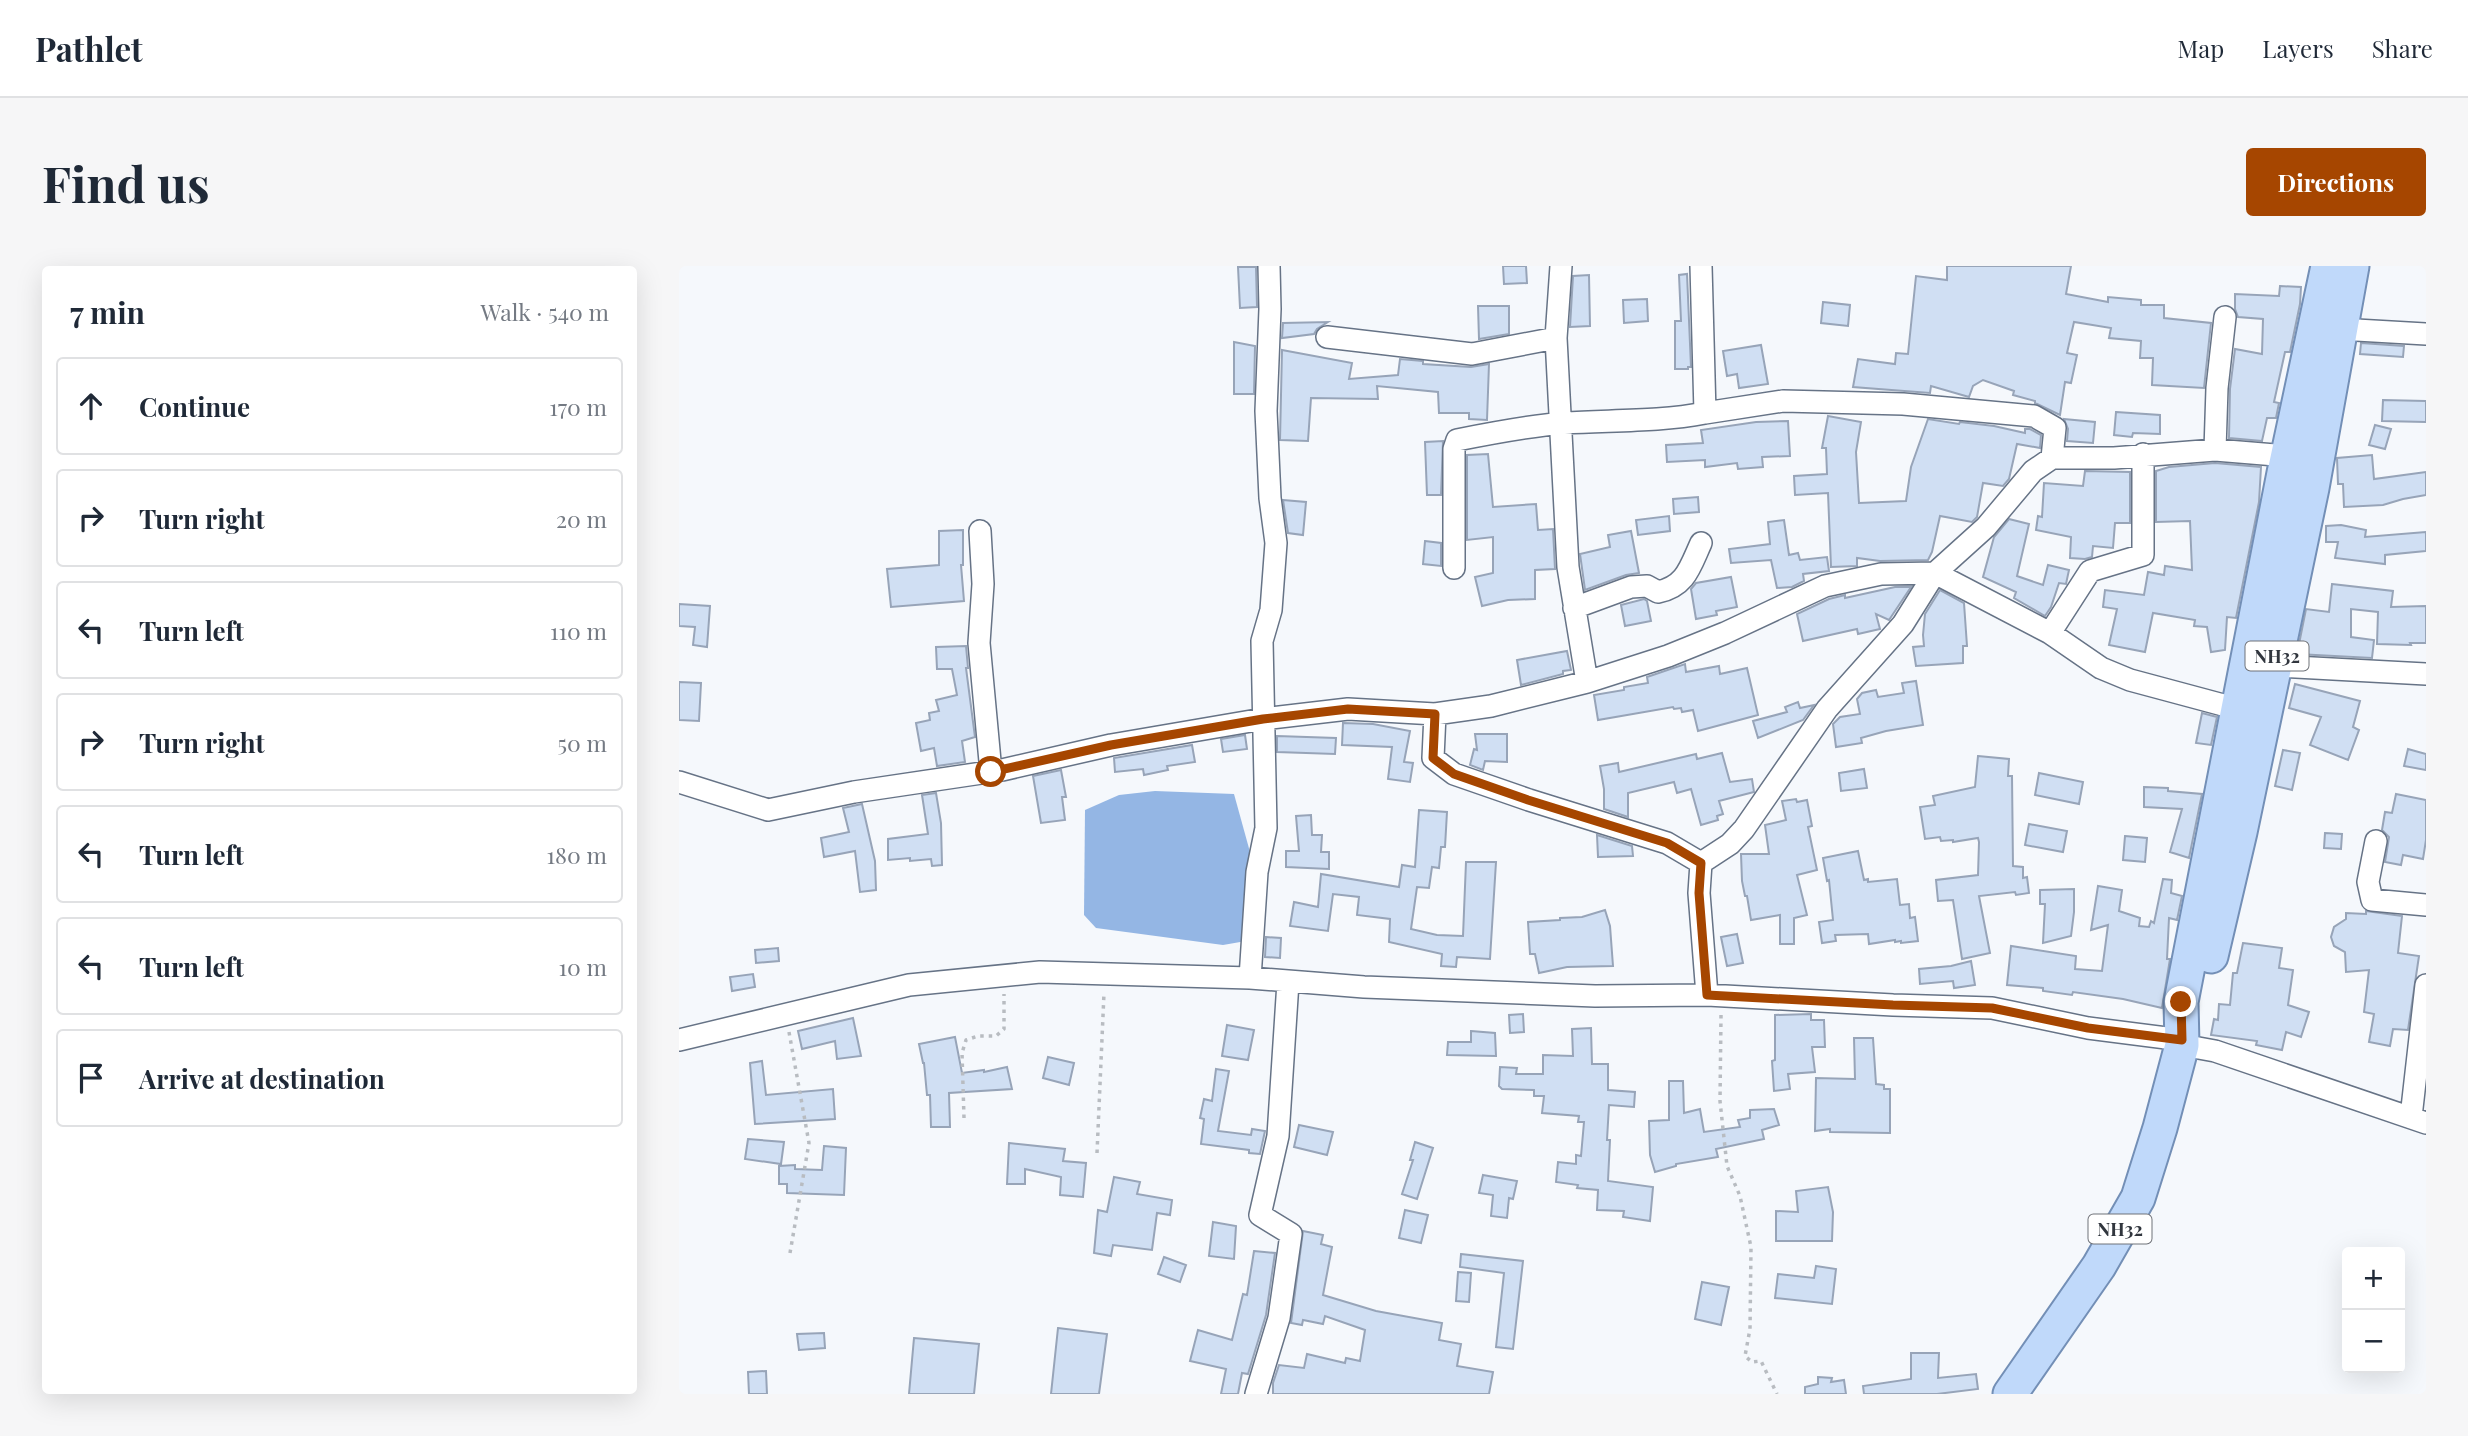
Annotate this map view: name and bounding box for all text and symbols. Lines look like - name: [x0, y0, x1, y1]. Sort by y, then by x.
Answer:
- text: Pathlet: [35, 26, 143, 70]
- text: Map: [2178, 32, 2224, 64]
- text: Layers: [2262, 32, 2334, 64]
- text: Share: [2372, 32, 2433, 64]
- button: Directions: [2246, 148, 2426, 216]
- text: Find us: [42, 150, 210, 215]
- text: 7 min: [70, 292, 145, 332]
- text: Walk · 540 m: [481, 296, 609, 327]
- icon: ahead: [72, 387, 110, 425]
- text: Continue: [139, 389, 250, 424]
- text: 170 m: [549, 391, 607, 422]
- icon: right: [72, 499, 110, 537]
- text: Turn right: [139, 501, 265, 536]
- text: 20 m: [556, 503, 607, 534]
- icon: left: [72, 611, 110, 649]
- text: Turn left: [139, 613, 244, 648]
- text: 110 m: [550, 615, 607, 646]
- road number: NH32: [2245, 642, 2309, 670]
- icon: right: [72, 723, 110, 761]
- text: Turn right: [139, 725, 265, 760]
- text: 50 m: [558, 727, 607, 758]
- route start: [975, 756, 1006, 787]
- icon: left: [72, 835, 110, 873]
- text: Turn left: [139, 837, 244, 872]
- text: 180 m: [547, 839, 607, 870]
- icon: left: [72, 947, 110, 985]
- text: Turn left: [139, 949, 244, 984]
- text: 10 m: [559, 951, 607, 982]
- route end: [2165, 986, 2196, 1017]
- icon: arrive: [72, 1059, 110, 1097]
- text: Arrive at destination: [139, 1061, 385, 1096]
- road number: NH32: [2089, 1214, 2151, 1244]
- map controls: [2342, 1247, 2405, 1373]
- button: +: [2342, 1247, 2405, 1310]
- button: −: [2342, 1310, 2405, 1373]

